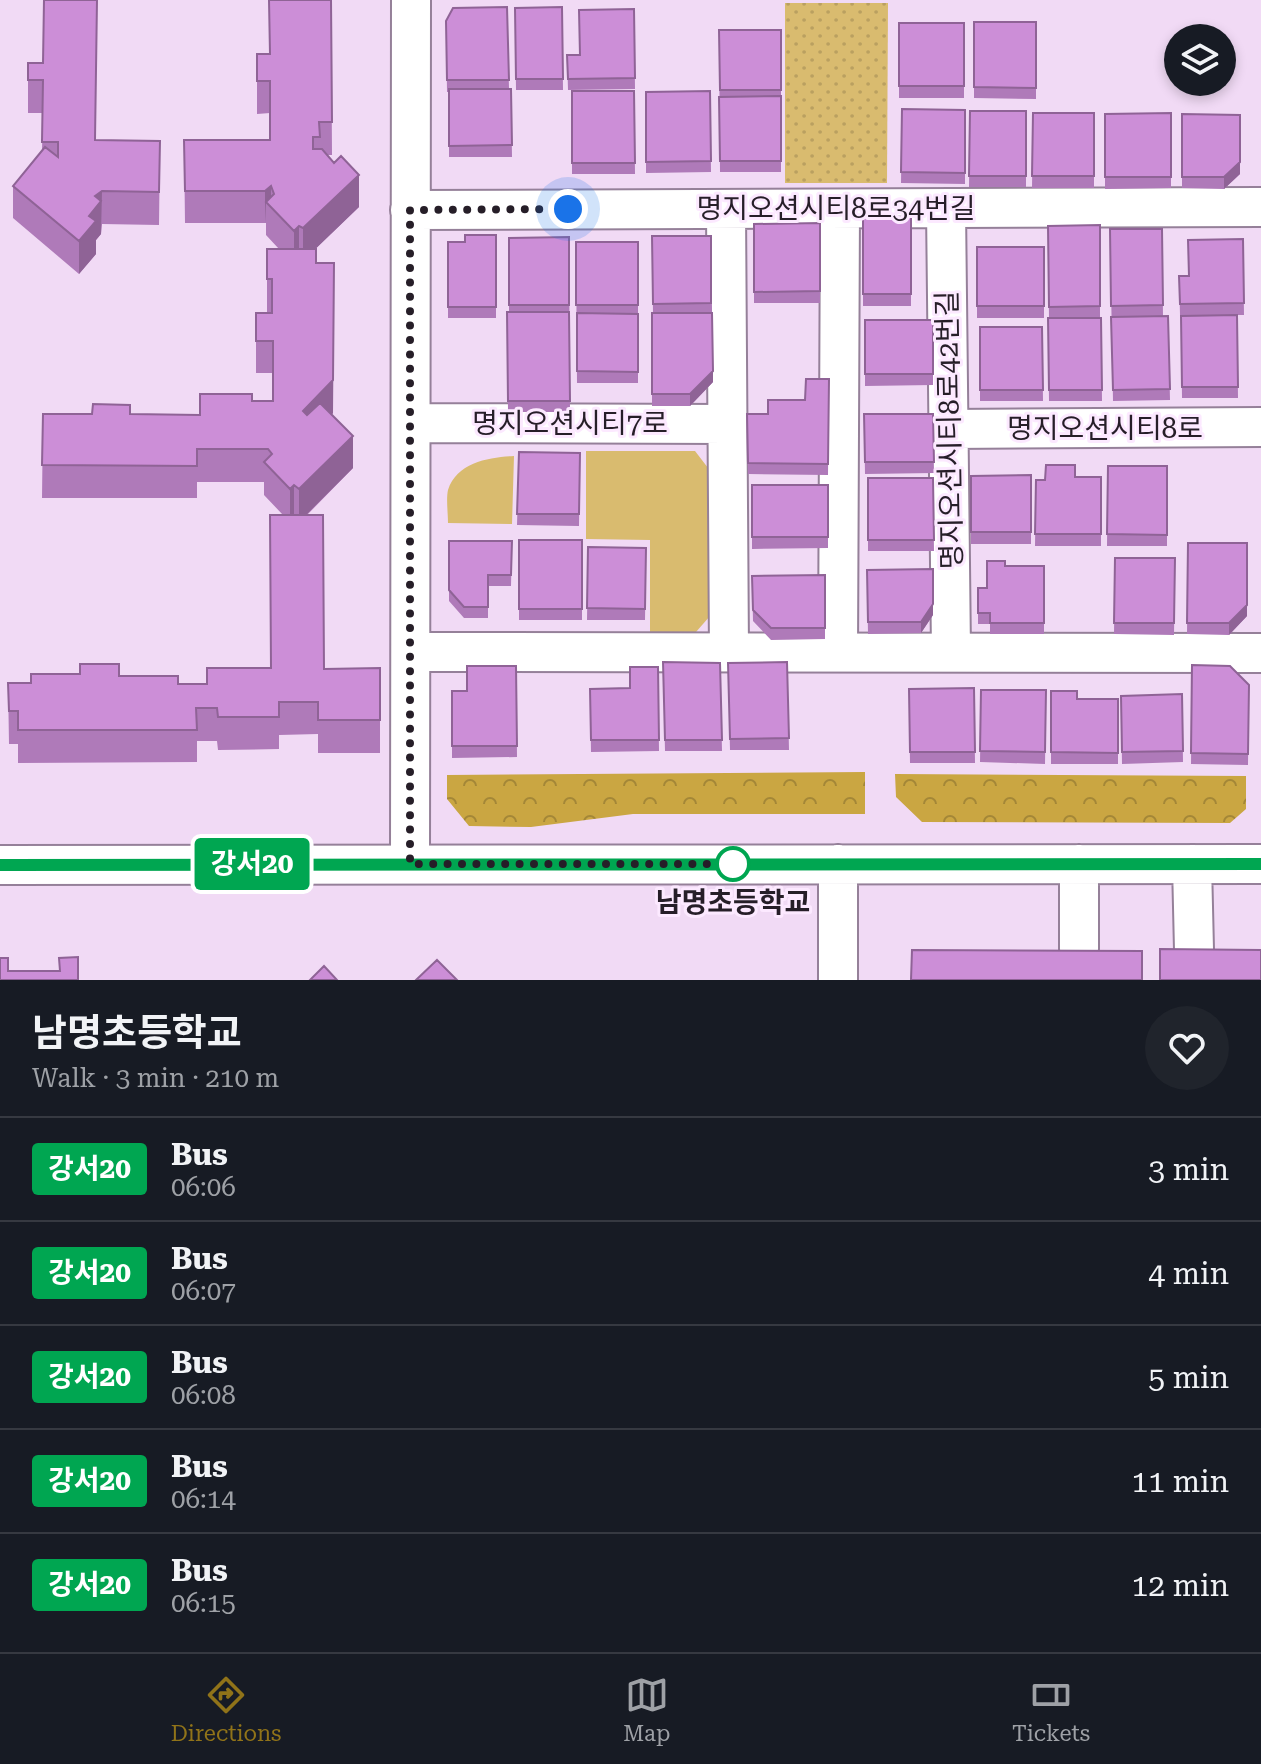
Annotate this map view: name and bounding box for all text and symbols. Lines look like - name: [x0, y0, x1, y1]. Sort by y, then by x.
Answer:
- map controls: [1164, 24, 1236, 96]
- button: layers: [1164, 24, 1236, 96]
- your location: [548, 189, 588, 229]
- street label: 명지오션시티8로34번길: [697, 192, 975, 225]
- street label: 명지오션시티8로42번길: [931, 290, 968, 570]
- street label: 명지오션시티7로: [472, 407, 668, 440]
- street label: 명지오션시티8로: [1007, 412, 1203, 445]
- line badge: 강서20: [196, 838, 308, 890]
- text: 강서20: [211, 847, 293, 880]
- marker: 남명초등학교: [716, 847, 750, 881]
- place label: 남명초등학교: [656, 886, 810, 919]
- button: heart: [1145, 1006, 1229, 1090]
- text: 남명초등학교: [32, 1011, 242, 1055]
- text: Walk · 3 min · 210 m: [32, 1063, 279, 1093]
- text: Bus: [171, 1137, 228, 1172]
- text: 강서20: [48, 1152, 131, 1185]
- text: 3 min: [1148, 1152, 1229, 1187]
- text: 06:06: [171, 1172, 236, 1202]
- text: Bus: [171, 1241, 228, 1276]
- text: 강서20: [48, 1256, 131, 1289]
- text: 4 min: [1148, 1256, 1229, 1291]
- text: 06:07: [171, 1276, 236, 1306]
- text: Bus: [171, 1345, 228, 1380]
- text: 강서20: [48, 1360, 131, 1393]
- text: 5 min: [1148, 1360, 1229, 1395]
- text: 06:08: [171, 1380, 236, 1410]
- text: Bus: [171, 1449, 228, 1484]
- text: 강서20: [48, 1464, 131, 1497]
- text: 11 min: [1132, 1464, 1229, 1499]
- text: 06:14: [171, 1484, 236, 1514]
- text: Bus: [171, 1553, 228, 1588]
- text: 강서20: [48, 1568, 131, 1601]
- text: 12 min: [1132, 1568, 1229, 1603]
- text: 06:15: [171, 1588, 236, 1618]
- tab: Directions: [171, 1673, 282, 1746]
- tab: Map: [623, 1673, 670, 1746]
- tab: Tickets: [1012, 1673, 1090, 1746]

